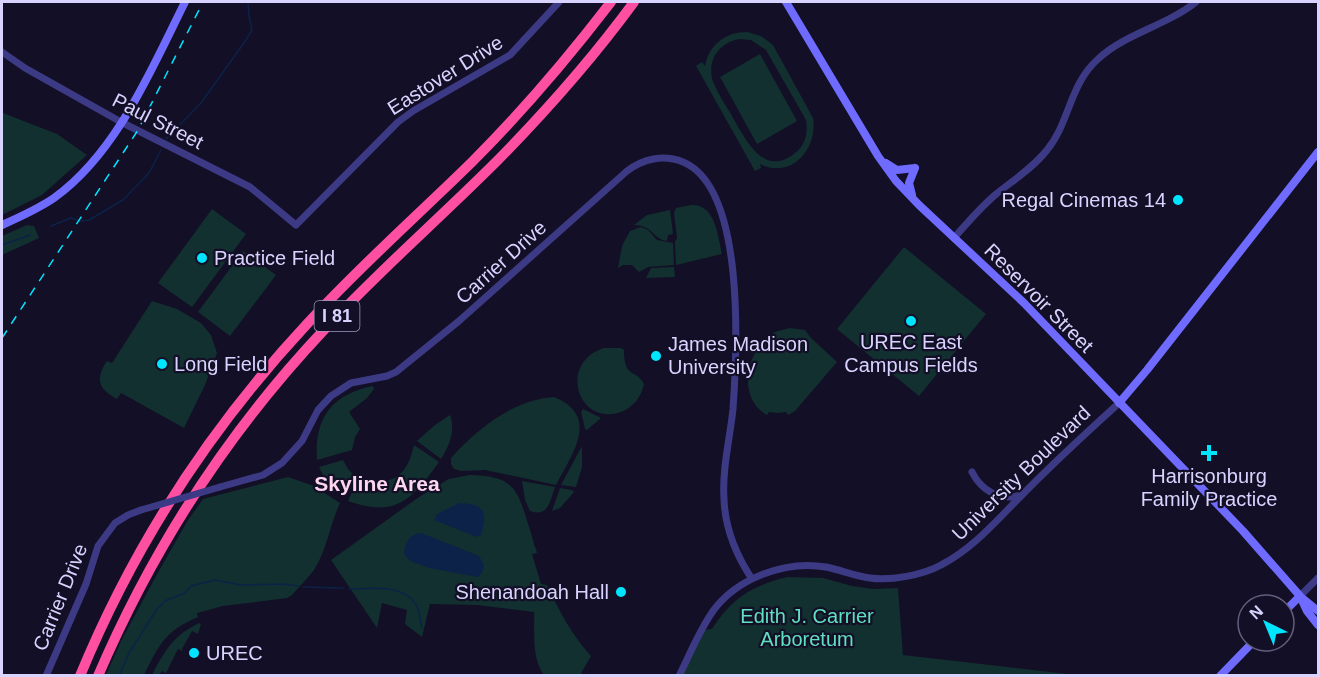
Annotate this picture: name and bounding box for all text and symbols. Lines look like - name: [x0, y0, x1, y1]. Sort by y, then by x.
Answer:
- street label: Eastover Drive: [384, 31, 506, 119]
- street label: Paul Street: [109, 89, 207, 153]
- place label: Regal Cinemas 14: [1001, 189, 1166, 211]
- marker: Regal Cinemas 14: [1171, 193, 1185, 207]
- street label: Carrier Drive: [452, 216, 550, 308]
- street label: Reservoir Street: [980, 239, 1098, 357]
- place label: Practice Field: [214, 247, 335, 269]
- marker: Practice Field: [195, 251, 209, 265]
- road number: I 81: [314, 301, 360, 331]
- marker: UREC East Campus Fields: [904, 314, 918, 328]
- place label: UREC East Campus Fields: [844, 331, 978, 376]
- place label: James Madison University: [668, 333, 808, 378]
- marker: James Madison University: [649, 349, 663, 363]
- place label: Long Field: [174, 353, 267, 375]
- marker: Long Field: [155, 357, 169, 371]
- street label: University Boulevard: [947, 401, 1095, 545]
- marker: Harrisonburg Family Practice: [1200, 444, 1218, 462]
- place label: Harrisonburg Family Practice: [1141, 465, 1277, 510]
- district label: Skyline Area: [314, 472, 440, 495]
- street label: Carrier Drive: [29, 540, 91, 654]
- place label: Shenandoah Hall: [456, 581, 609, 603]
- marker: Shenandoah Hall: [614, 585, 628, 599]
- north arrow: [1236, 593, 1296, 653]
- text: N: [1246, 602, 1266, 623]
- park label: Edith J. Carrier Arboretum: [740, 605, 874, 650]
- place label: UREC: [206, 642, 263, 664]
- marker: UREC: [187, 646, 201, 660]

